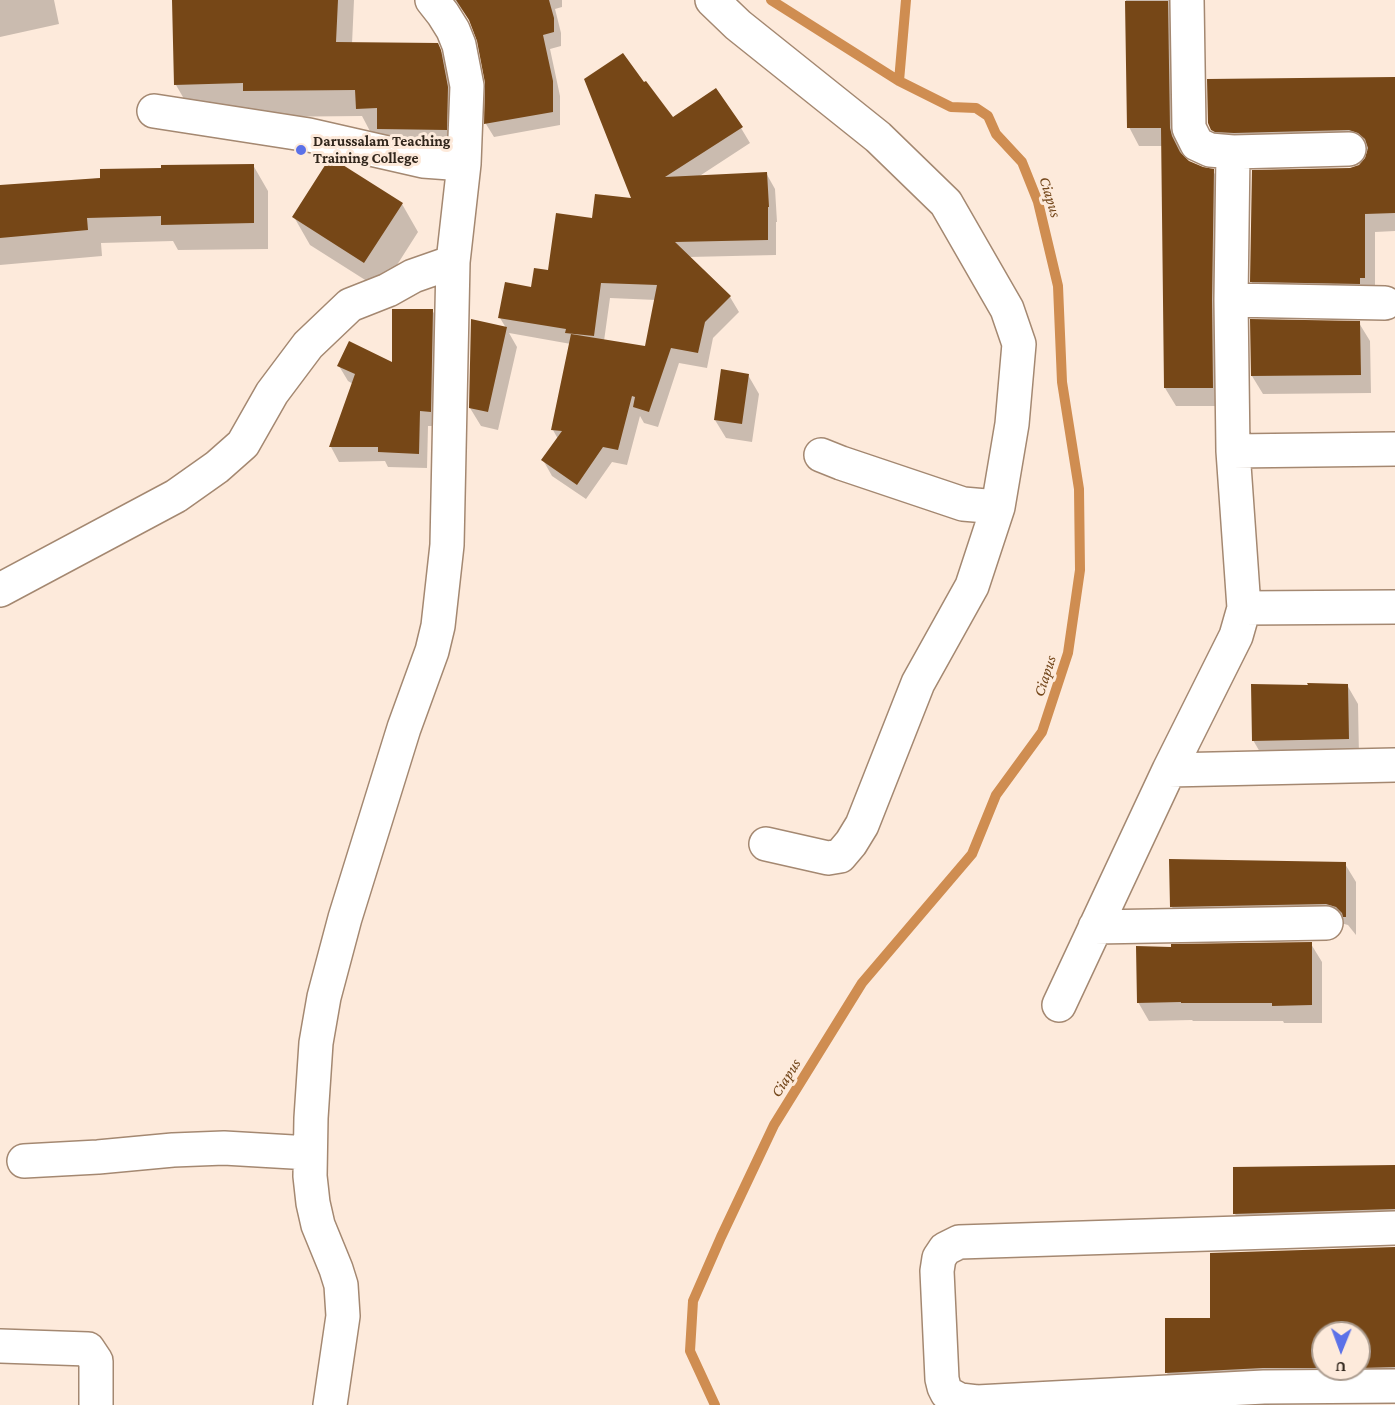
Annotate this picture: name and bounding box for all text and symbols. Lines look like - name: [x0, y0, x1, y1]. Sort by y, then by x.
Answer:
- place label: Darussalam Teaching Training College: [313, 132, 450, 167]
- marker: Darussalam Teaching Training College: [294, 143, 308, 157]
- water label: Ciapus: [1035, 174, 1065, 220]
- water label: Ciapus: [1029, 653, 1061, 699]
- water label: Ciapus: [767, 1055, 805, 1101]
- north arrow: [1311, 1321, 1371, 1381]
- text: U: [1335, 1359, 1346, 1376]

